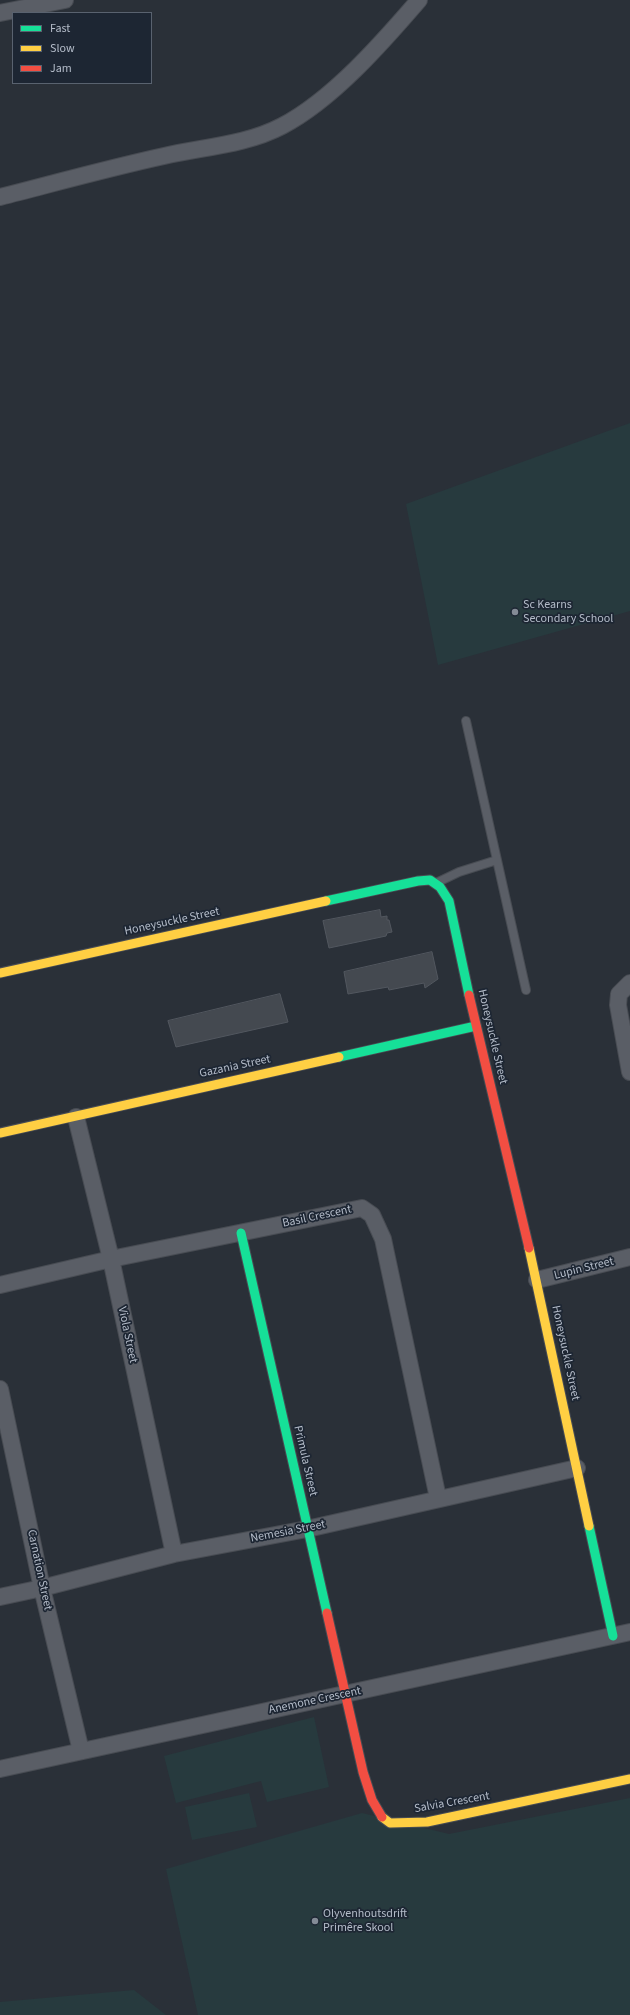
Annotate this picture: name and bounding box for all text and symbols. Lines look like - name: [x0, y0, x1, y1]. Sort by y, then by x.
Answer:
- legend: [12, 12, 152, 84]
- text: Fast: [50, 20, 70, 37]
- text: Slow: [50, 40, 75, 57]
- text: Jam: [50, 60, 72, 77]
- place label: Sc Kearns Secondary School: [523, 598, 613, 626]
- marker: Sc Kearns Secondary School: [510, 607, 520, 617]
- street label: Honeysuckle Street: [123, 905, 221, 939]
- street label: Honeysuckle Street: [474, 988, 510, 1086]
- street label: Gazania Street: [198, 1052, 272, 1082]
- street label: Basil Crescent: [281, 1203, 353, 1231]
- street label: Lupin Street: [553, 1255, 615, 1283]
- street label: Honeysuckle Street: [548, 1304, 582, 1402]
- street label: Viola Street: [114, 1306, 140, 1364]
- street label: Primula Street: [290, 1424, 320, 1498]
- street label: Nemesia Street: [249, 1518, 327, 1546]
- street label: Carnation Street: [23, 1528, 55, 1612]
- street label: Anemone Crescent: [267, 1684, 363, 1718]
- street label: Salvia Crescent: [413, 1789, 491, 1817]
- place label: Olyvenhoutsdrift Primêre Skool: [323, 1907, 407, 1935]
- marker: Olyvenhoutsdrift Primêre Skool: [310, 1916, 320, 1926]

